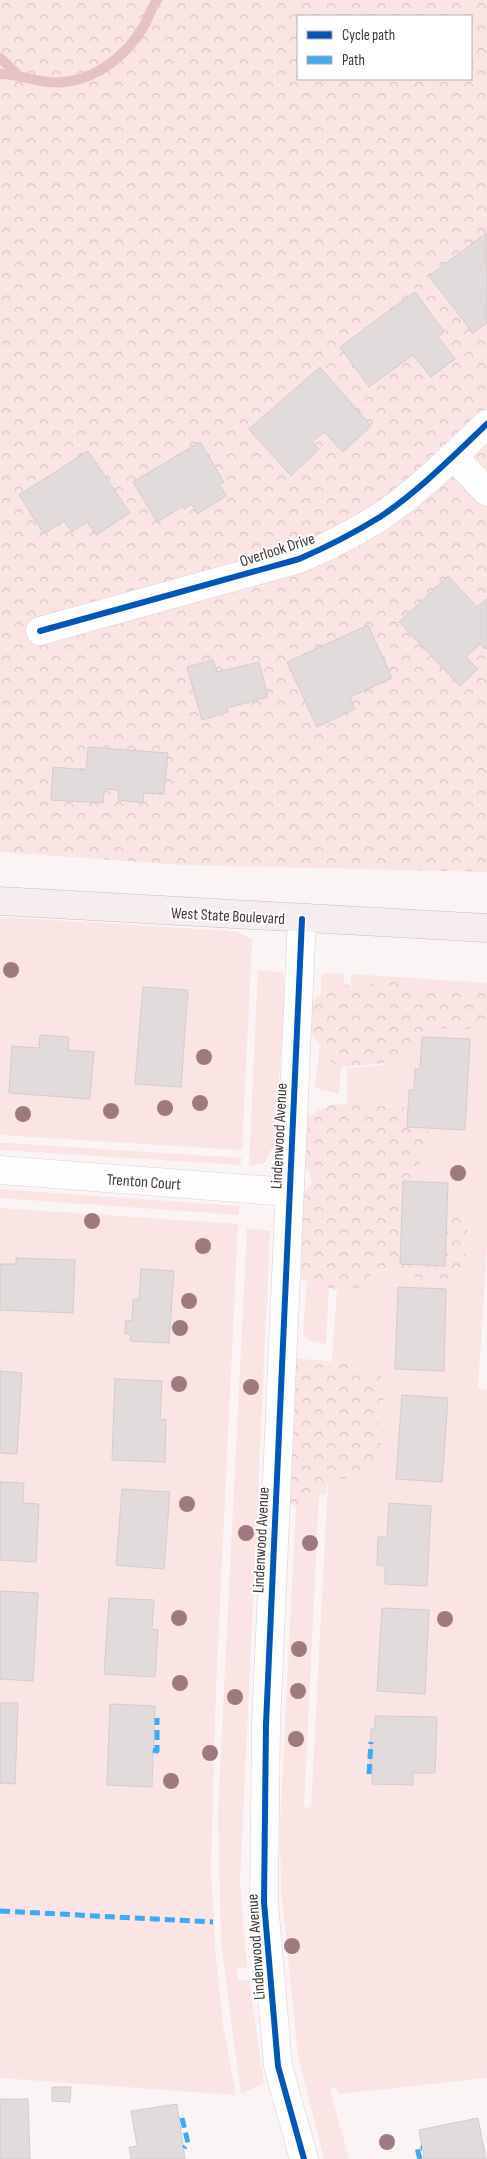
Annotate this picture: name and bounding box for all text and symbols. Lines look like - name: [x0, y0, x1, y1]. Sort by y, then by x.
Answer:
- legend: [297, 15, 472, 80]
- text: Cycle path: [342, 26, 395, 45]
- text: Path: [342, 51, 365, 70]
- street label: Overlook Drive: [238, 529, 317, 571]
- street label: West State Boulevard: [170, 904, 285, 929]
- street label: Lindenwood Avenue: [267, 1083, 292, 1190]
- street label: Trenton Court: [106, 1170, 182, 1195]
- street label: Lindenwood Avenue: [249, 1487, 274, 1594]
- street label: Lindenwood Avenue: [243, 1893, 270, 2001]

